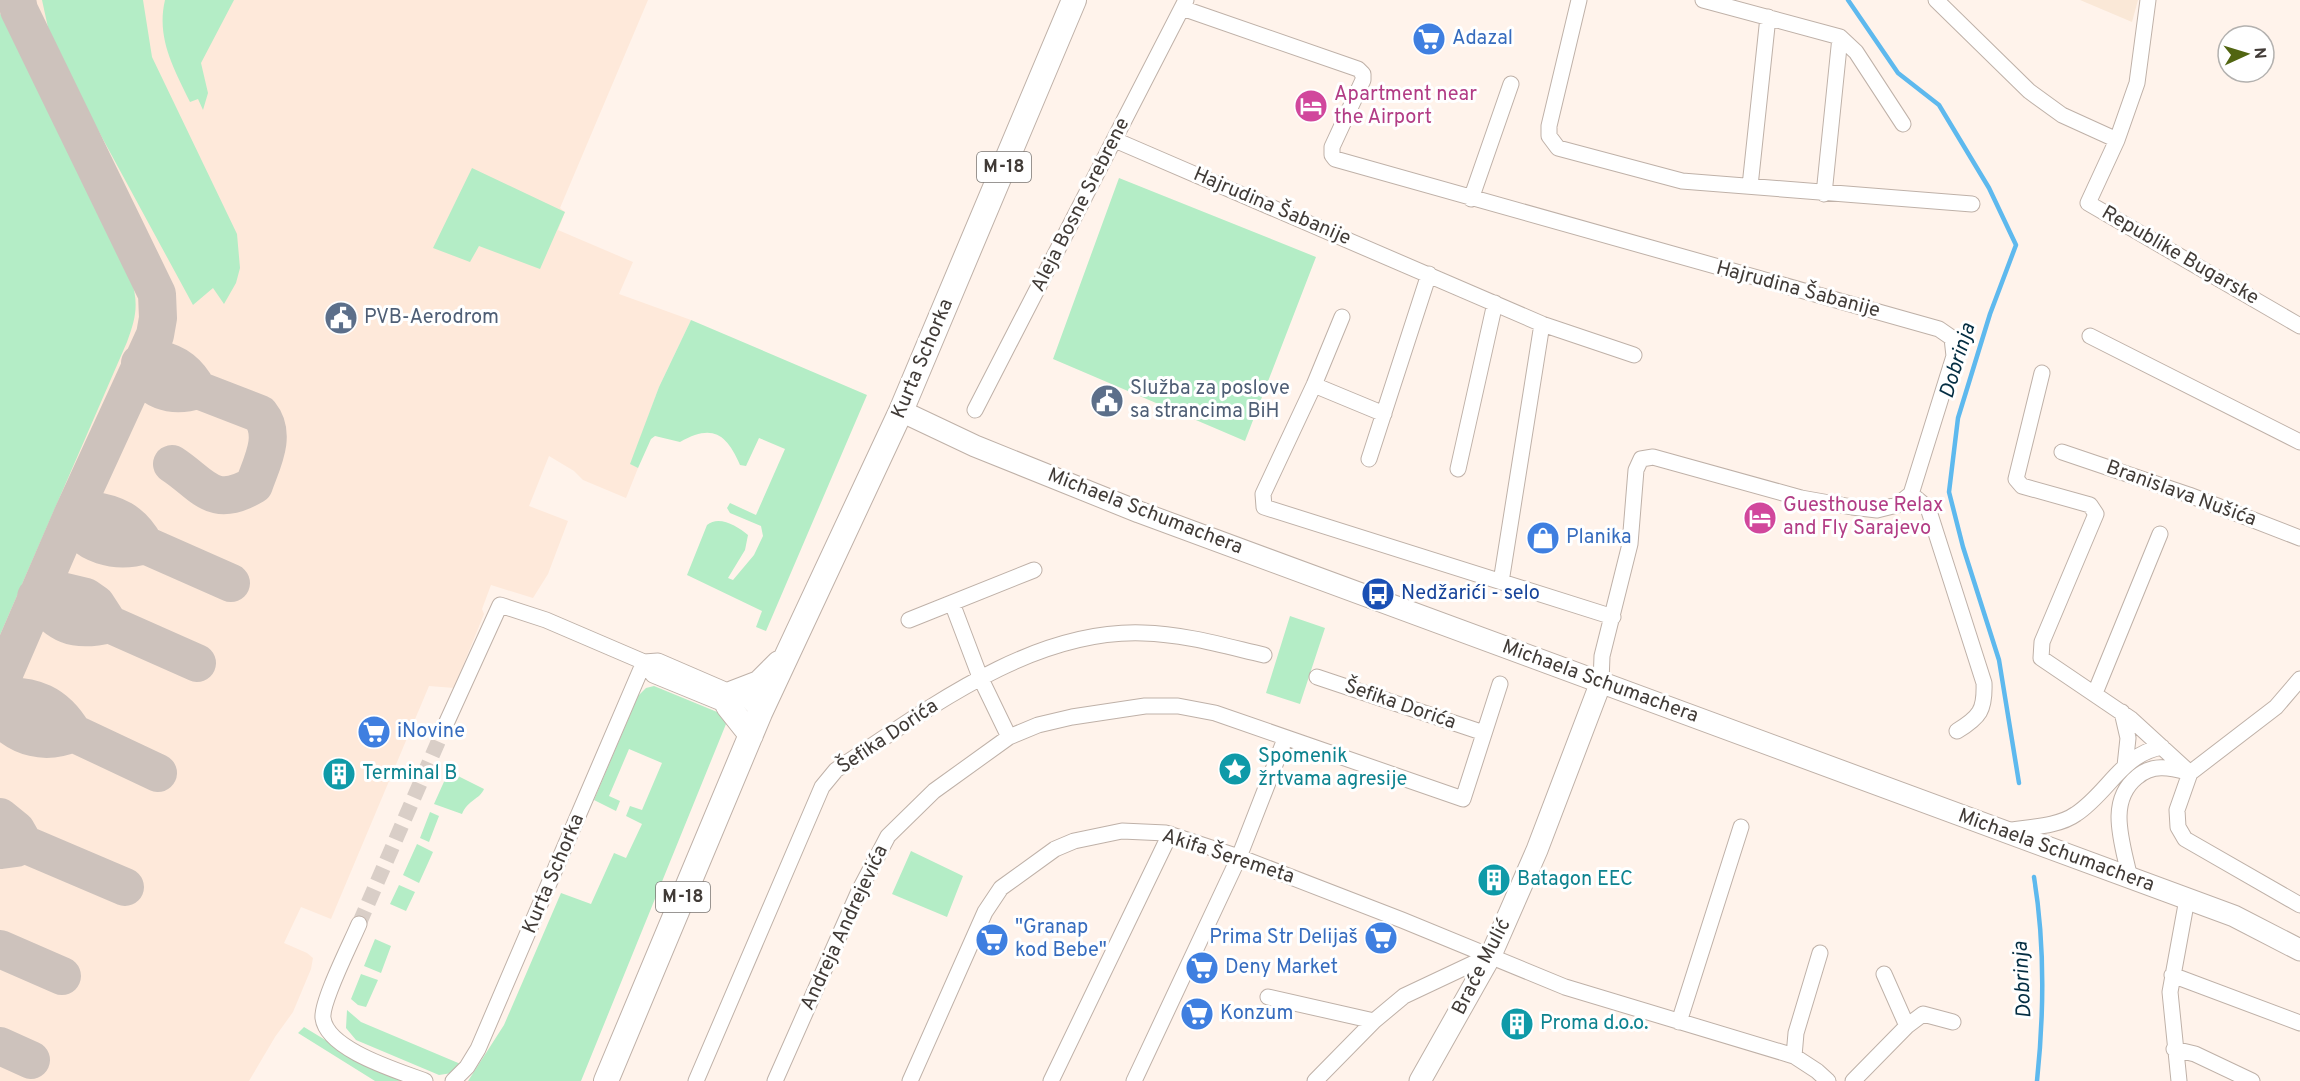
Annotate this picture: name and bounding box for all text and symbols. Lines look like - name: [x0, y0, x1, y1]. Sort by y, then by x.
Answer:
- supermarket icon: Adazal: [1411, 21, 1447, 57]
- north arrow: [2216, 24, 2276, 84]
- place label: Adazal: [1452, 26, 1513, 52]
- text: N: [2249, 47, 2269, 60]
- place label: Apartment near the Airport: [1334, 82, 1477, 131]
- hotel icon: Apartment near the Airport: [1293, 88, 1329, 124]
- street label: Aleja Bosne Srebrene: [1026, 113, 1136, 297]
- road number: M-18: [977, 152, 1031, 182]
- street label: Hajrudina Šabanije: [1189, 160, 1356, 252]
- street label: Republike Bugarske: [2097, 200, 2263, 312]
- street label: Hajrudina Šabanije: [1713, 254, 1883, 324]
- street label: Kurta Schorka: [886, 295, 960, 423]
- public building icon: PVB-Aerodrom: [323, 300, 359, 336]
- place label: PVB-Aerodrom: [364, 305, 499, 331]
- water label: Dobrinja: [1934, 320, 1982, 402]
- place label: Služba za poslove sa strancima BiH: [1130, 376, 1290, 425]
- public building icon: Služba za poslove sa strancima BiH: [1089, 383, 1125, 419]
- street label: Branislava Nušića: [2102, 455, 2260, 533]
- street label: Michaela Schumachera: [1044, 463, 1246, 561]
- place label: Guesthouse Relax and Fly Sarajevo: [1783, 493, 1943, 542]
- hotel icon: Guesthouse Relax and Fly Sarajevo: [1742, 500, 1778, 536]
- shop icon: Planika: [1525, 520, 1561, 556]
- place label: Planika: [1566, 525, 1632, 551]
- bus stop icon: Nedžarići - selo: [1360, 576, 1396, 612]
- place label: Nedžarići - selo: [1401, 581, 1540, 607]
- street label: Michaela Schumachera: [1498, 634, 1702, 730]
- street label: Šefika Dorića: [1341, 672, 1460, 736]
- street label: Šefika Dorića: [831, 692, 944, 780]
- supermarket icon: iNovine: [356, 714, 392, 750]
- place label: iNovine: [397, 719, 465, 745]
- place label: Spomenik žrtvama agresije: [1258, 744, 1407, 793]
- place icon: Spomenik žrtvama agresije: [1217, 751, 1253, 787]
- building icon: Terminal B: [321, 756, 357, 792]
- place label: Terminal B: [362, 761, 457, 787]
- street label: Michaela Schumachera: [1954, 803, 2158, 899]
- street label: Kurta Schorka: [517, 810, 591, 938]
- street label: Akifa Šeremeta: [1159, 821, 1298, 891]
- street label: Andreja Andrejevića: [795, 841, 895, 1015]
- building icon: Batagon EEC: [1476, 862, 1512, 898]
- place label: Batagon EEC: [1517, 867, 1633, 893]
- road number: M-18: [656, 882, 710, 912]
- street label: Braće Mulić: [1447, 914, 1517, 1020]
- place label: "Granap kod Bebe": [1015, 915, 1107, 964]
- supermarket icon: Prima Str Delijaš: [1363, 920, 1399, 956]
- supermarket icon: "Granap kod Bebe": [974, 922, 1010, 958]
- place label: Prima Str Delijaš: [1209, 925, 1358, 951]
- water label: Dobrinja: [2007, 941, 2039, 1019]
- supermarket icon: Deny Market: [1184, 950, 1220, 986]
- place label: Deny Market: [1225, 955, 1338, 981]
- supermarket icon: Konzum: [1179, 996, 1215, 1032]
- place label: Konzum: [1220, 1001, 1293, 1027]
- building icon: Proma d.o.o.: [1499, 1006, 1535, 1042]
- place label: Proma d.o.o.: [1540, 1011, 1649, 1037]

